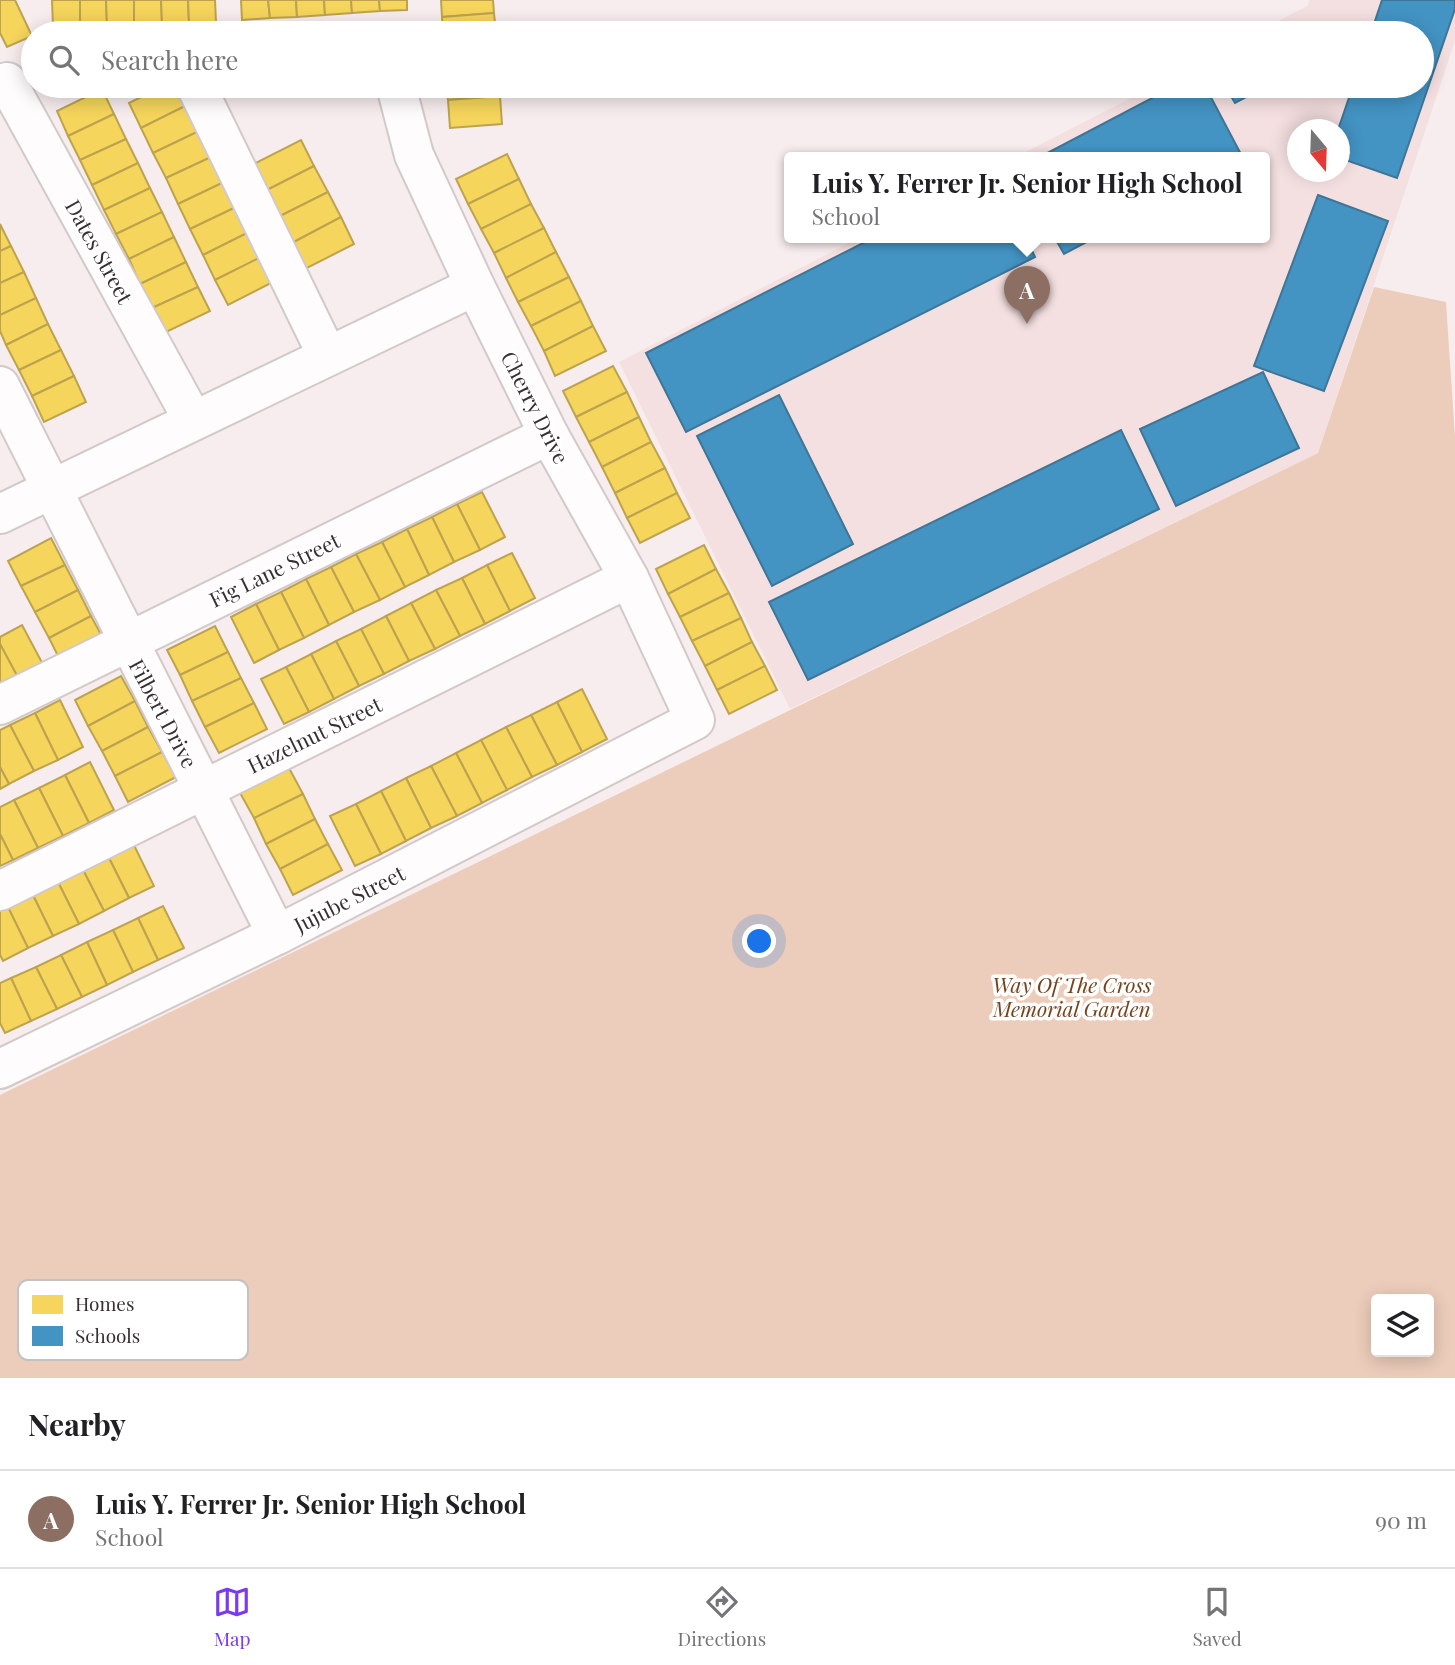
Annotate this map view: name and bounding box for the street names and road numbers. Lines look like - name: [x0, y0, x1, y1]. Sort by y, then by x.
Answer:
- street label: Dates Street: [60, 194, 140, 308]
- street label: Cherry Drive: [496, 346, 576, 468]
- street label: Fig Lane Street: [204, 525, 344, 613]
- street label: Filbert Drive: [124, 654, 204, 772]
- street label: Hazelnut Street: [242, 689, 386, 779]
- street label: Jujube Street: [288, 858, 410, 938]

